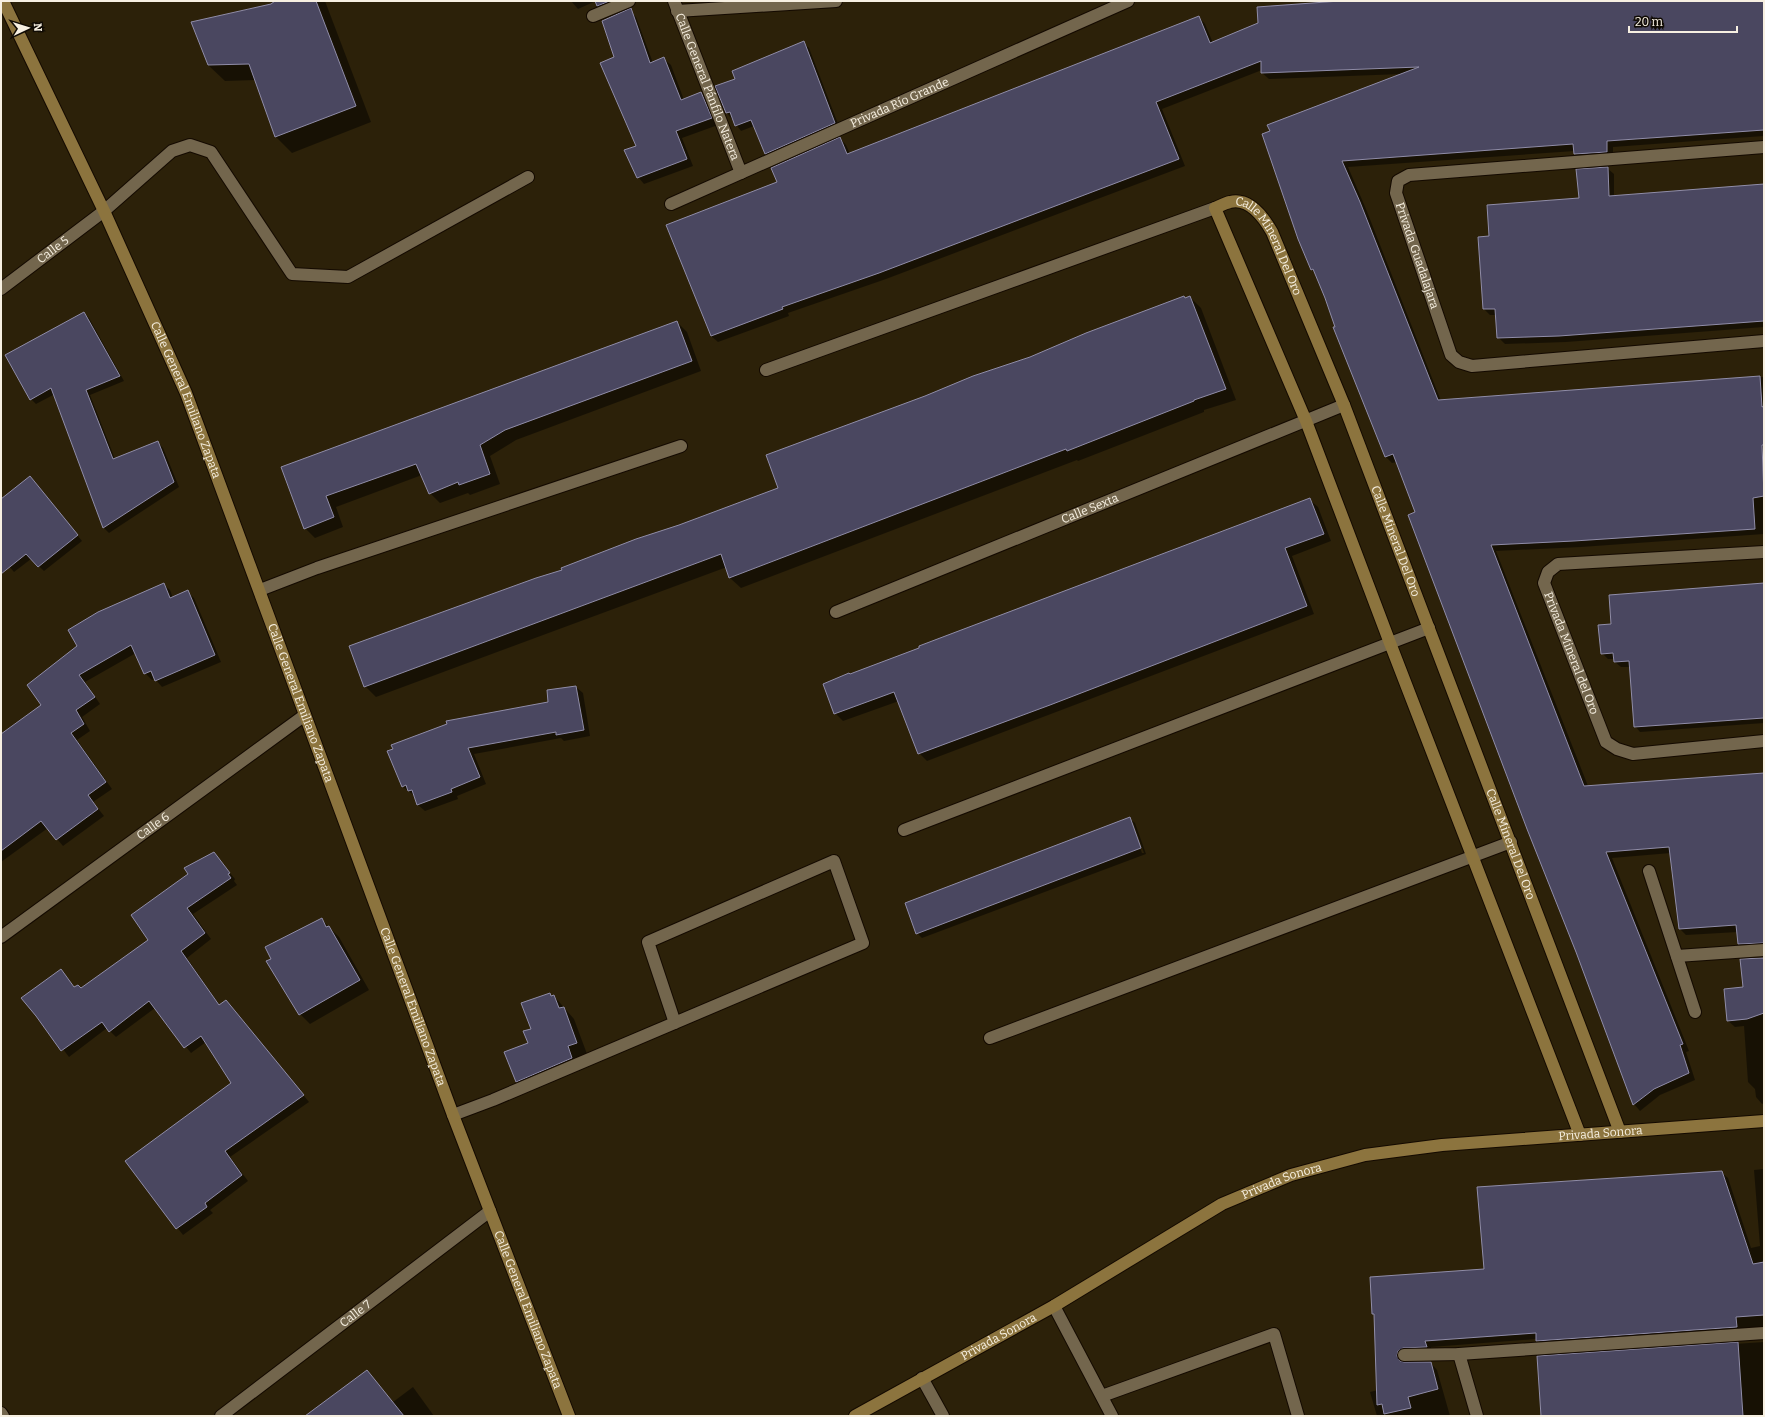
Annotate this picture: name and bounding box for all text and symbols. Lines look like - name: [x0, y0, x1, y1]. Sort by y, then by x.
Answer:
- north arrow: [8, 8, 48, 48]
- scale bar: [1629, 8, 1737, 34]
- street label: Calle General Pánfilo Natera: [672, 11, 743, 163]
- text: 20 m: [1635, 15, 1664, 29]
- text: N: [31, 23, 44, 33]
- street label: Privada Río Grande: [848, 74, 951, 131]
- street label: Calle Mineral Del Oro: [1235, 194, 1305, 297]
- street label: Privada Guadalajara: [1393, 201, 1442, 311]
- street label: Calle 5: [34, 233, 72, 266]
- street label: Calle General Emiliano Zapata: [148, 319, 224, 481]
- street label: Calle Mineral Del Oro: [1368, 484, 1423, 599]
- street label: Calle Sexta: [1059, 491, 1121, 526]
- street label: Privada Mineral del Oro: [1541, 590, 1602, 716]
- street label: Calle General Emiliano Zapata: [265, 622, 336, 785]
- street label: Calle Mineral Del Oro: [1483, 787, 1538, 901]
- street label: Calle 6: [134, 810, 172, 843]
- street label: Calle General Emiliano Zapata: [377, 925, 449, 1088]
- street label: Privada Sonora: [1558, 1123, 1643, 1143]
- street label: Privada Sonora: [1240, 1160, 1323, 1202]
- street label: Calle General Emiliano Zapata: [491, 1229, 565, 1391]
- street label: Calle 7: [337, 1297, 374, 1330]
- street label: Privada Sonora: [958, 1310, 1039, 1363]

